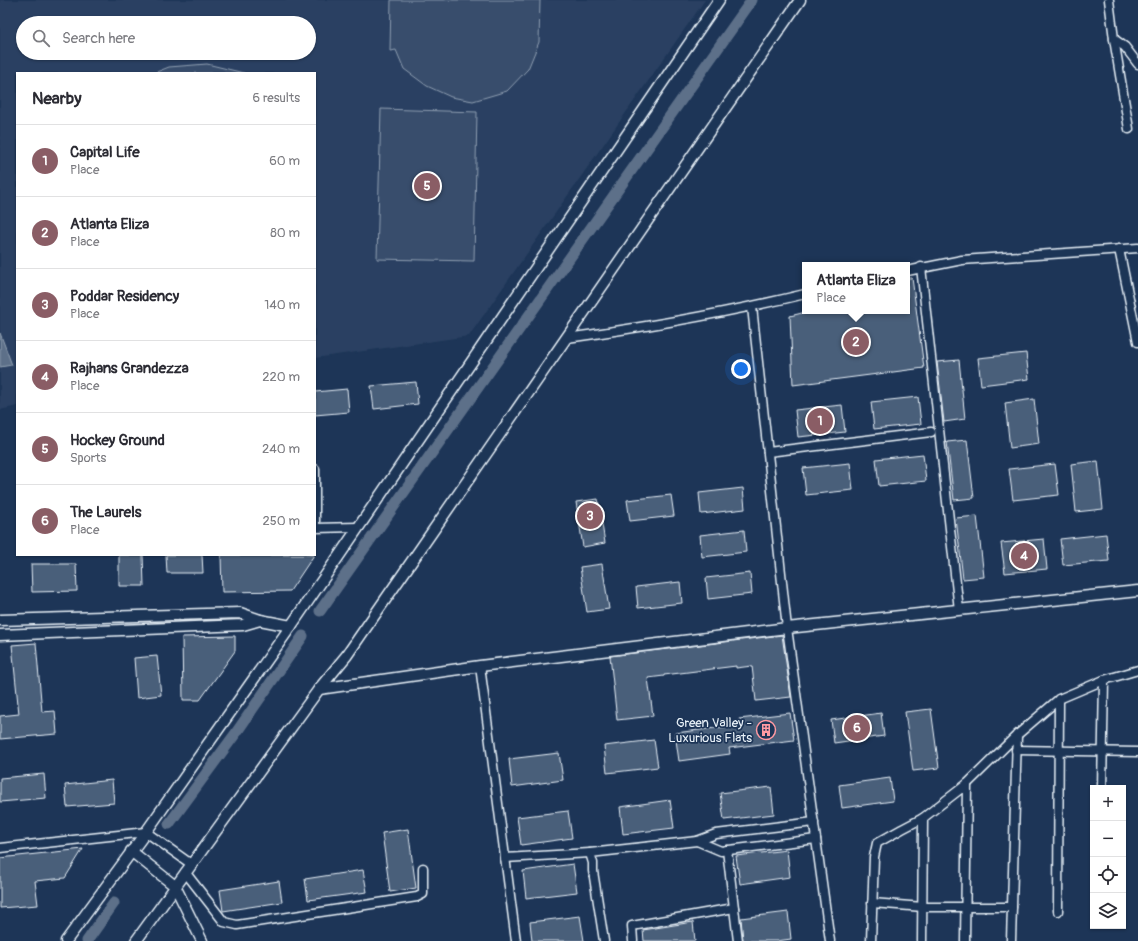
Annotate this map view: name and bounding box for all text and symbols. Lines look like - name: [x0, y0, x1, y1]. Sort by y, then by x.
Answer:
- search box: [16, 16, 316, 60]
- icon: search: [30, 27, 52, 49]
- text: Search here: [62, 29, 135, 48]
- text: Nearby: [32, 88, 81, 109]
- text: 6 results: [253, 90, 300, 106]
- text: Capital Life: [70, 143, 140, 162]
- text: 1: [42, 153, 48, 169]
- text: 60 m: [269, 153, 300, 169]
- text: Place: [70, 162, 99, 178]
- pin: 5: [414, 171, 440, 201]
- text: Atlanta Eliza: [70, 215, 149, 234]
- text: 2: [41, 225, 49, 241]
- text: 80 m: [270, 225, 300, 241]
- text: Place: [70, 234, 99, 250]
- popup: [802, 262, 910, 314]
- text: Atlanta Eliza: [816, 271, 896, 290]
- text: Poddar Residency: [70, 287, 179, 306]
- text: Place: [816, 290, 846, 306]
- text: 3: [41, 297, 49, 313]
- text: 140 m: [264, 297, 300, 313]
- text: Place: [70, 306, 99, 322]
- pin: 2: [843, 327, 869, 357]
- text: Rajhans Grandezza: [70, 359, 189, 378]
- your location: [731, 359, 751, 379]
- text: 4: [41, 369, 49, 385]
- text: 220 m: [262, 369, 300, 385]
- text: Place: [70, 378, 99, 394]
- pin: 1: [807, 406, 833, 436]
- text: Hockey Ground: [70, 431, 165, 450]
- text: 5: [41, 441, 49, 457]
- text: 240 m: [262, 441, 300, 457]
- text: Sports: [70, 450, 106, 466]
- pin: 3: [577, 501, 603, 531]
- text: The Laurels: [70, 503, 141, 522]
- text: 6: [41, 513, 49, 529]
- text: 250 m: [262, 513, 300, 529]
- text: Place: [70, 522, 99, 538]
- pin: 4: [1011, 541, 1037, 571]
- pin: 6: [844, 713, 870, 743]
- place label: Green Valley - Luxurious Flats: [668, 715, 752, 746]
- building icon: Green Valley - Luxurious Flats: [755, 719, 777, 741]
- map controls: [1090, 785, 1126, 929]
- button: +: [1090, 785, 1126, 821]
- button: −: [1090, 821, 1126, 857]
- button: locate: [1090, 857, 1126, 893]
- button: layers: [1090, 893, 1126, 929]

